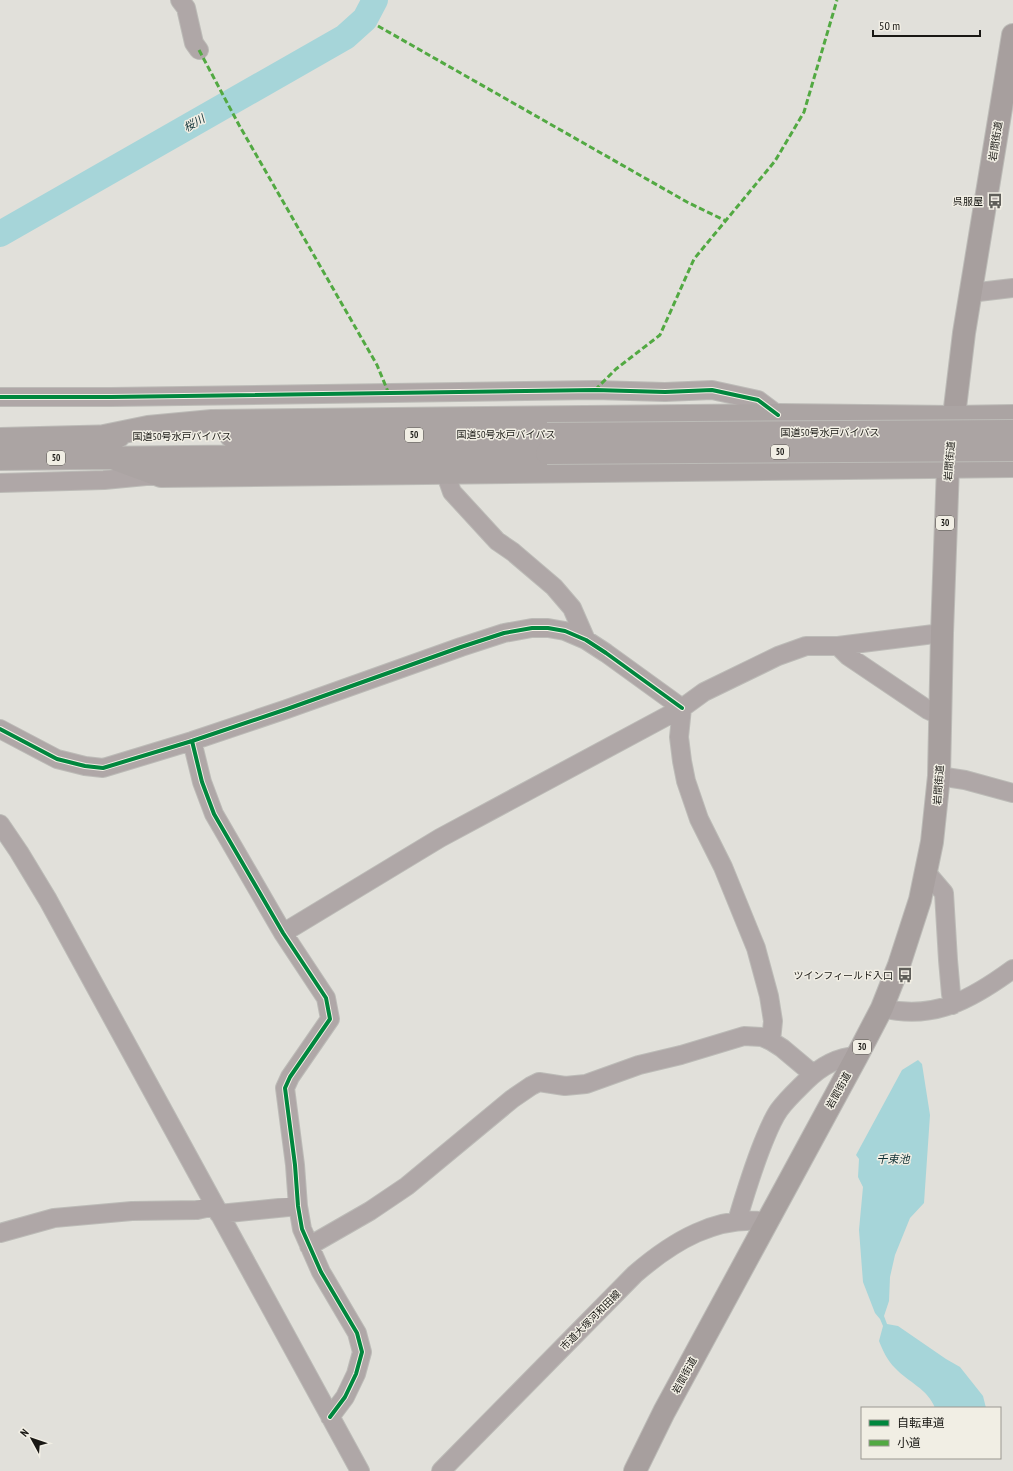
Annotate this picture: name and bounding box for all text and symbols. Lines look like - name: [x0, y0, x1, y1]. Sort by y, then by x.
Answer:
- scale bar: [873, 12, 980, 38]
- text: 50 m: [879, 18, 900, 33]
- water label: 桜川: [181, 111, 208, 135]
- street label: 岩間街道: [986, 120, 1005, 162]
- bus stop icon: 呉服屋: [986, 192, 1004, 210]
- place label: 呉服屋: [953, 195, 983, 208]
- street label: 国道50号水戸バイパス: [781, 426, 879, 439]
- road number: 50: [405, 428, 423, 442]
- street label: 国道50号水戸バイパス: [457, 428, 555, 441]
- street label: 国道50号水戸バイパス: [133, 430, 231, 443]
- street label: 岩間街道: [941, 441, 958, 482]
- road number: 50: [771, 445, 789, 459]
- road number: 50: [47, 451, 65, 465]
- road number: 30: [936, 516, 954, 530]
- street label: 岩間街道: [931, 765, 946, 805]
- bus stop icon: ツインフィールド入口: [896, 966, 914, 984]
- place label: ツインフィールド入口: [794, 969, 893, 982]
- road number: 30: [853, 1040, 871, 1054]
- street label: 岩間街道: [823, 1070, 854, 1111]
- water label: 千束池: [877, 1152, 910, 1166]
- street label: 市道大塚河和田線: [557, 1287, 623, 1353]
- street label: 岩間街道: [669, 1355, 700, 1396]
- legend: [861, 1407, 1001, 1459]
- text: 自転車道: [897, 1415, 945, 1430]
- north arrow: [12, 1419, 52, 1459]
- text: N: [17, 1426, 32, 1439]
- text: 小道: [897, 1435, 921, 1450]

